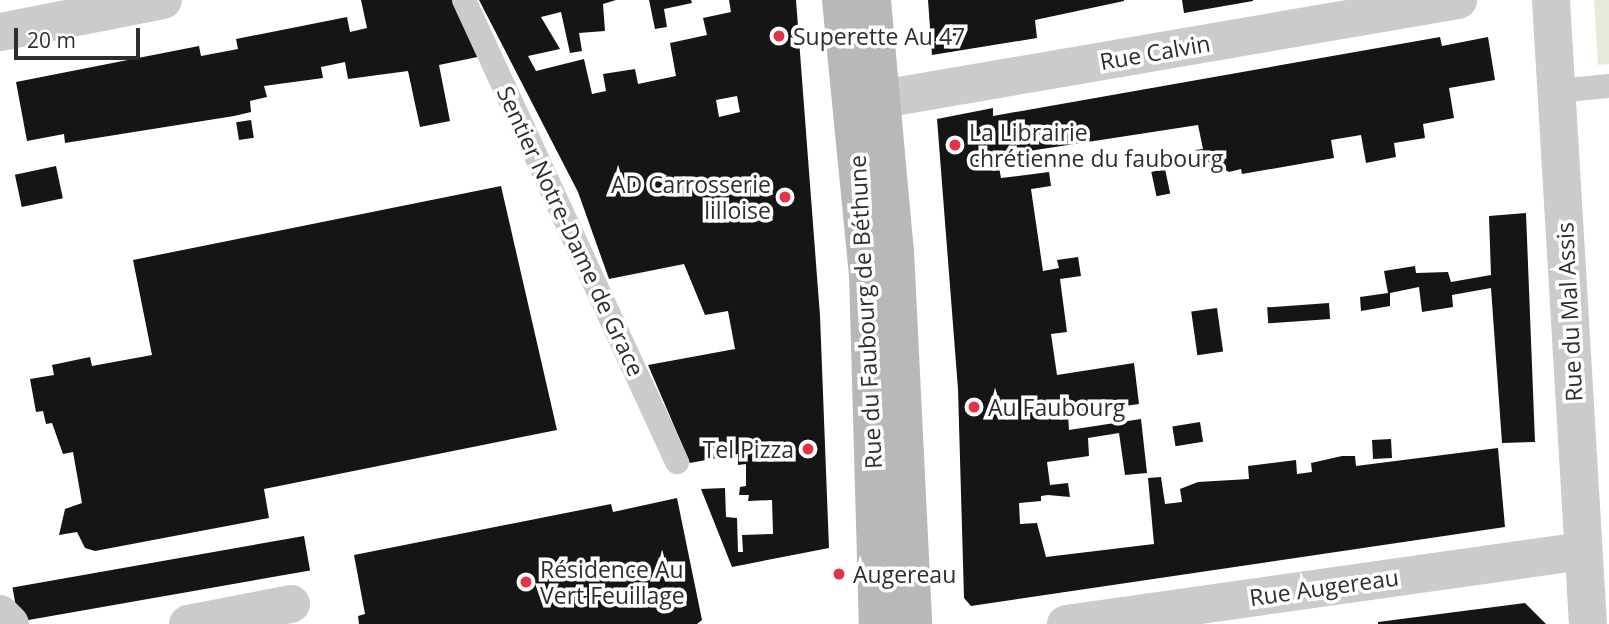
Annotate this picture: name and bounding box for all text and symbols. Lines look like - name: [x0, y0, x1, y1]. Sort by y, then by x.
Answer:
- scale bar: [18, 14, 144, 58]
- place label: Superette Au 47: [793, 22, 965, 50]
- text: 20 m: [27, 26, 76, 54]
- marker: Superette Au 47: [771, 28, 787, 44]
- street label: Rue Calvin: [1098, 29, 1212, 75]
- street label: Sentier Notre-Dame de Grace: [492, 82, 650, 380]
- place label: La Librairie chrétienne du faubourg: [969, 118, 1223, 172]
- marker: La Librairie chrétienne du faubourg: [947, 137, 963, 153]
- street label: Rue du Faubourg de Béthune: [843, 154, 887, 470]
- place label: AD Carrosserie lilloise: [611, 170, 771, 224]
- marker: AD Carrosserie lilloise: [777, 189, 793, 205]
- street label: Rue du Mal Assis: [1551, 221, 1587, 403]
- place label: Au Faubourg: [988, 393, 1125, 421]
- marker: Au Faubourg: [966, 399, 982, 415]
- place label: Tel Pizza: [703, 435, 794, 463]
- marker: Tel Pizza: [800, 441, 816, 457]
- place label: Résidence Au Vert Feuillage: [540, 555, 685, 609]
- place label: Augereau: [853, 560, 956, 588]
- street label: Rue Augereau: [1248, 563, 1400, 611]
- marker: Augereau: [831, 566, 847, 582]
- marker: Résidence Au Vert Feuillage: [518, 574, 534, 590]

